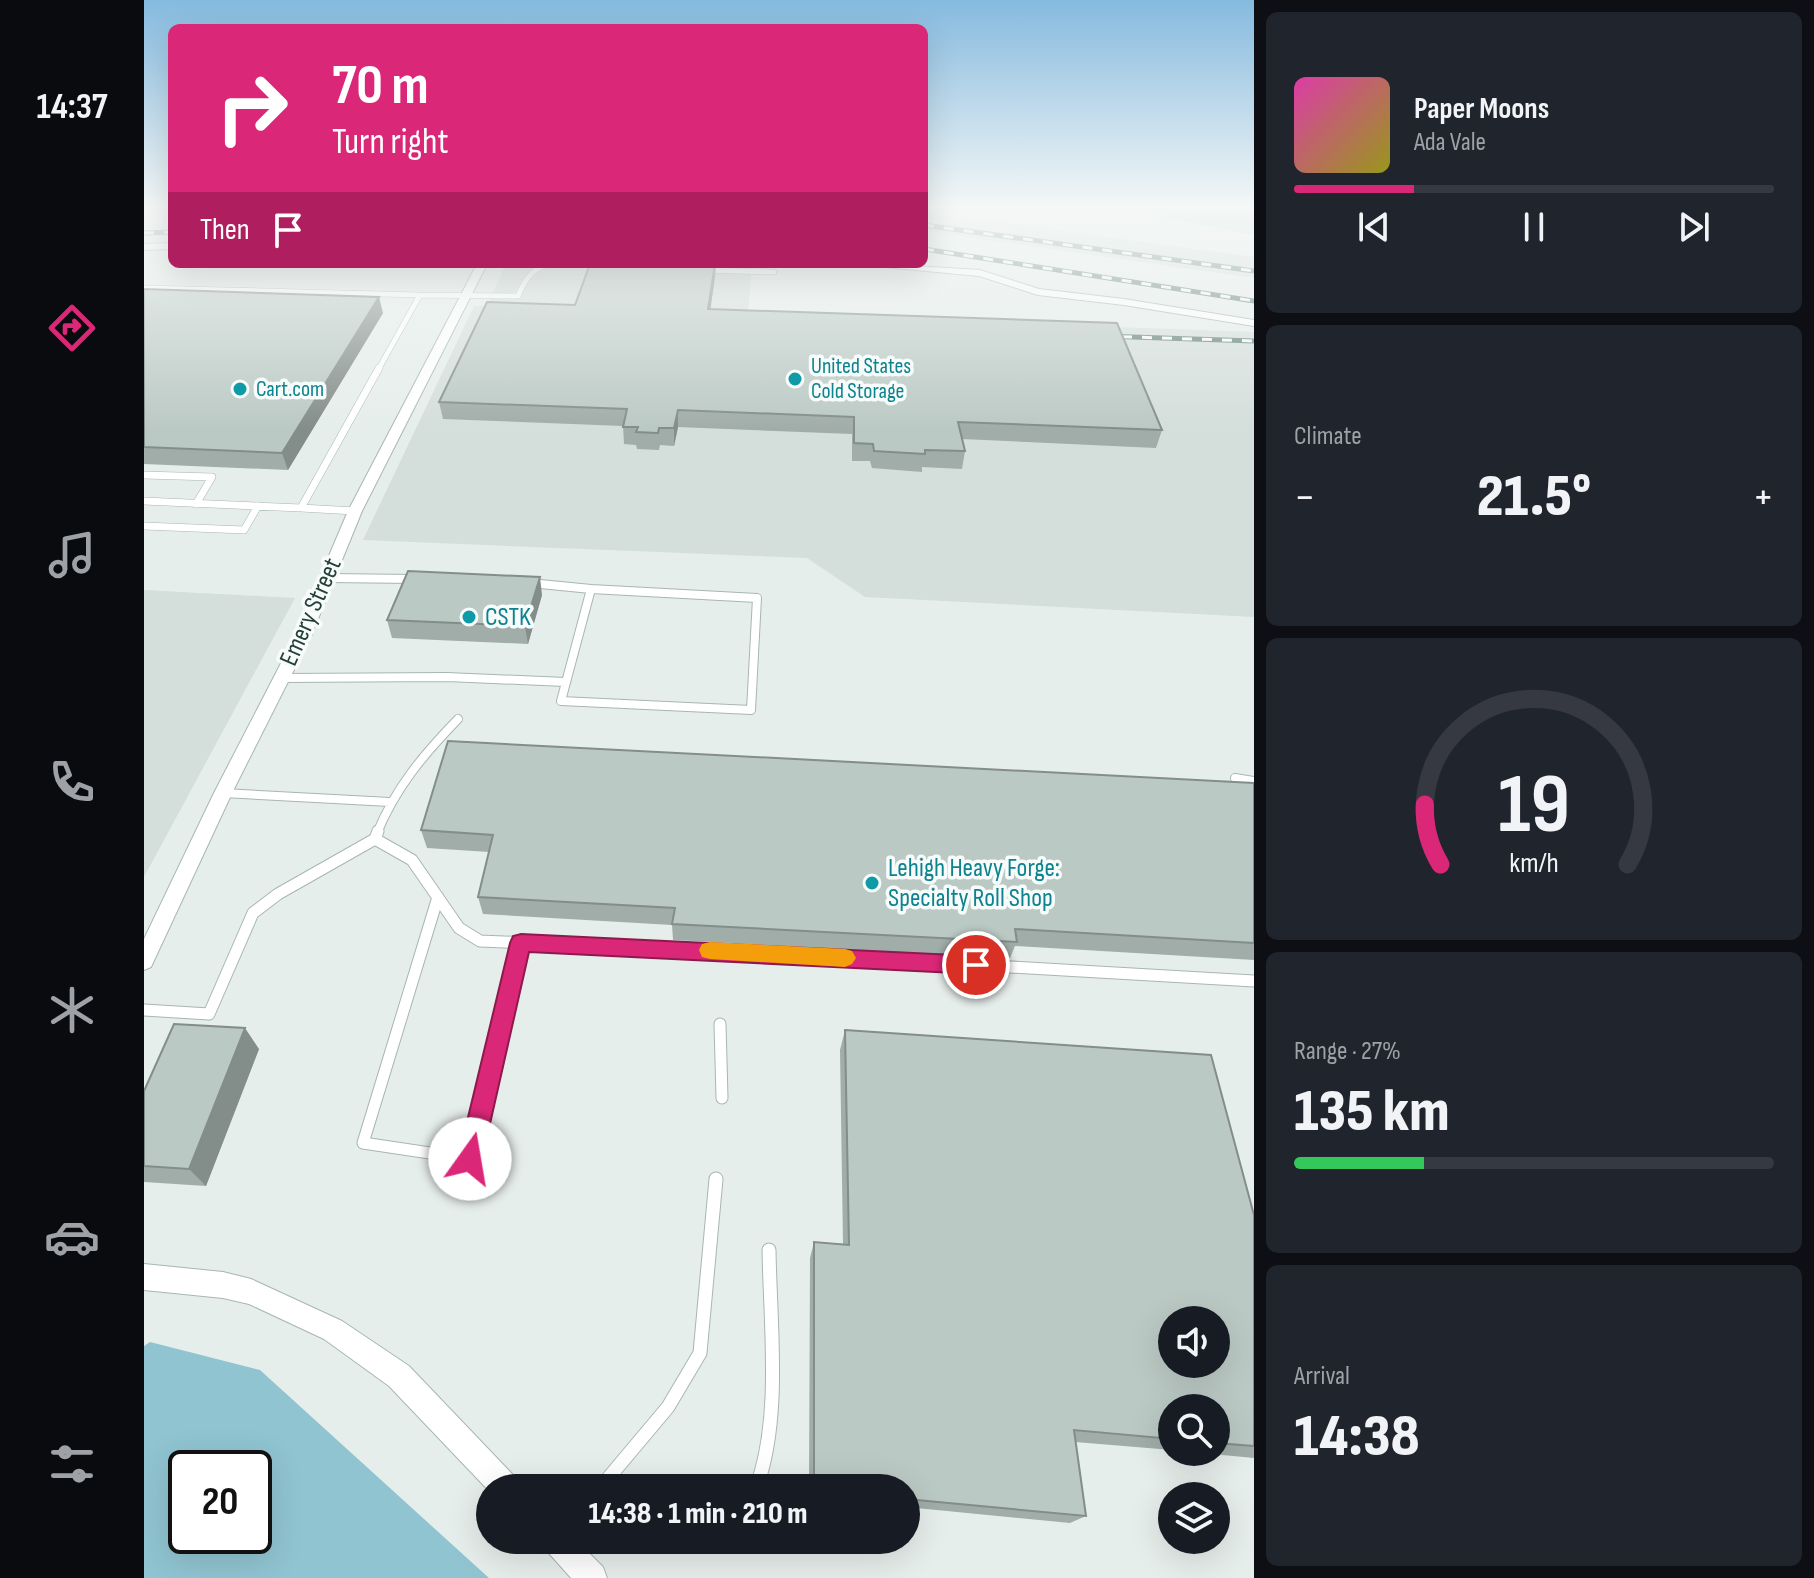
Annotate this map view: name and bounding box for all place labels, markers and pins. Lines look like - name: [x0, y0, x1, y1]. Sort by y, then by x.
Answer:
- place label: United States Cold Storage: [811, 353, 911, 405]
- marker: United States Cold Storage: [786, 370, 804, 388]
- place label: Cart.com: [256, 376, 324, 403]
- marker: Cart.com: [231, 380, 249, 398]
- place label: CSTK: [485, 602, 531, 633]
- marker: CSTK: [460, 608, 478, 626]
- place label: Lehigh Heavy Forge: Specialty Roll Shop: [888, 853, 1060, 914]
- marker: Lehigh Heavy Forge: Specialty Roll Shop: [863, 874, 881, 892]
- pin: [942, 931, 1010, 999]

